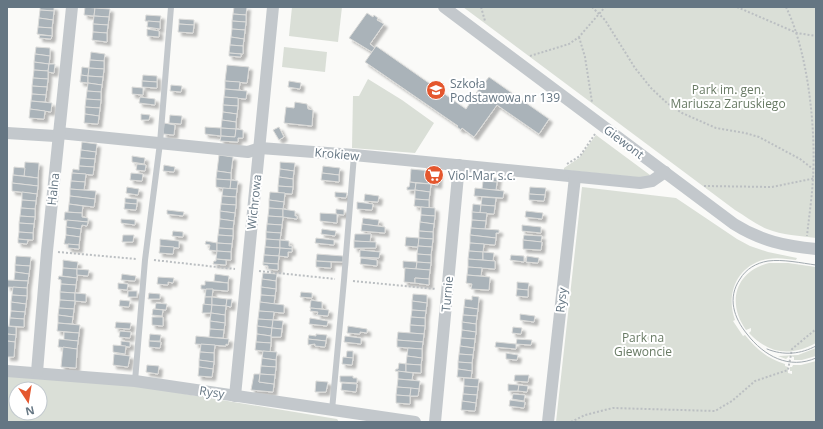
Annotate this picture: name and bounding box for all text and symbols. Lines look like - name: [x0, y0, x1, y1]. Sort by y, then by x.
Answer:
- place label: Szkoła Podstawowa nr 139: [450, 75, 560, 106]
- school or university icon: Szkoła Podstawowa nr 139: [425, 79, 447, 101]
- park label: Park im. gen. Mariusza Zaruskiego: [670, 81, 786, 112]
- street label: Giewont: [600, 121, 648, 163]
- street label: Krokiew: [314, 144, 361, 164]
- supermarket icon: Viol-Mar s.c.: [423, 164, 445, 186]
- place label: Viol-Mar s.c.: [448, 167, 516, 184]
- street label: Halna: [43, 172, 63, 206]
- street label: Wichrowa: [243, 174, 265, 230]
- street label: Turnie: [437, 275, 457, 313]
- street label: Rysy: [551, 286, 571, 313]
- park label: Park na Giewoncie: [614, 329, 672, 360]
- north arrow: [8, 381, 48, 421]
- street label: Rysy: [198, 382, 227, 403]
- text: N: [24, 403, 36, 420]

